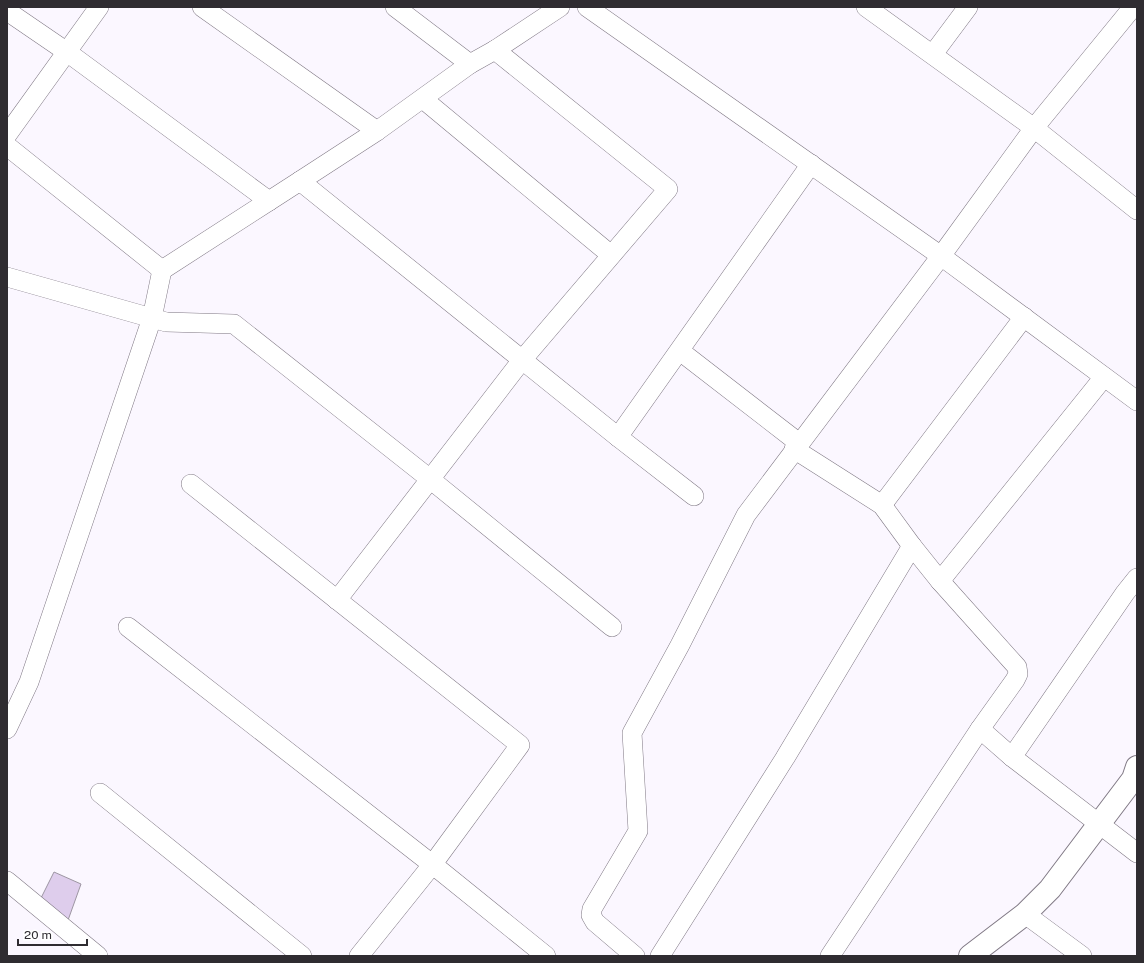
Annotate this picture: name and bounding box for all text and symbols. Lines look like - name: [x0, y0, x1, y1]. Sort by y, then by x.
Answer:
- scale bar: [18, 921, 87, 947]
- text: 20 m: [24, 928, 52, 942]

